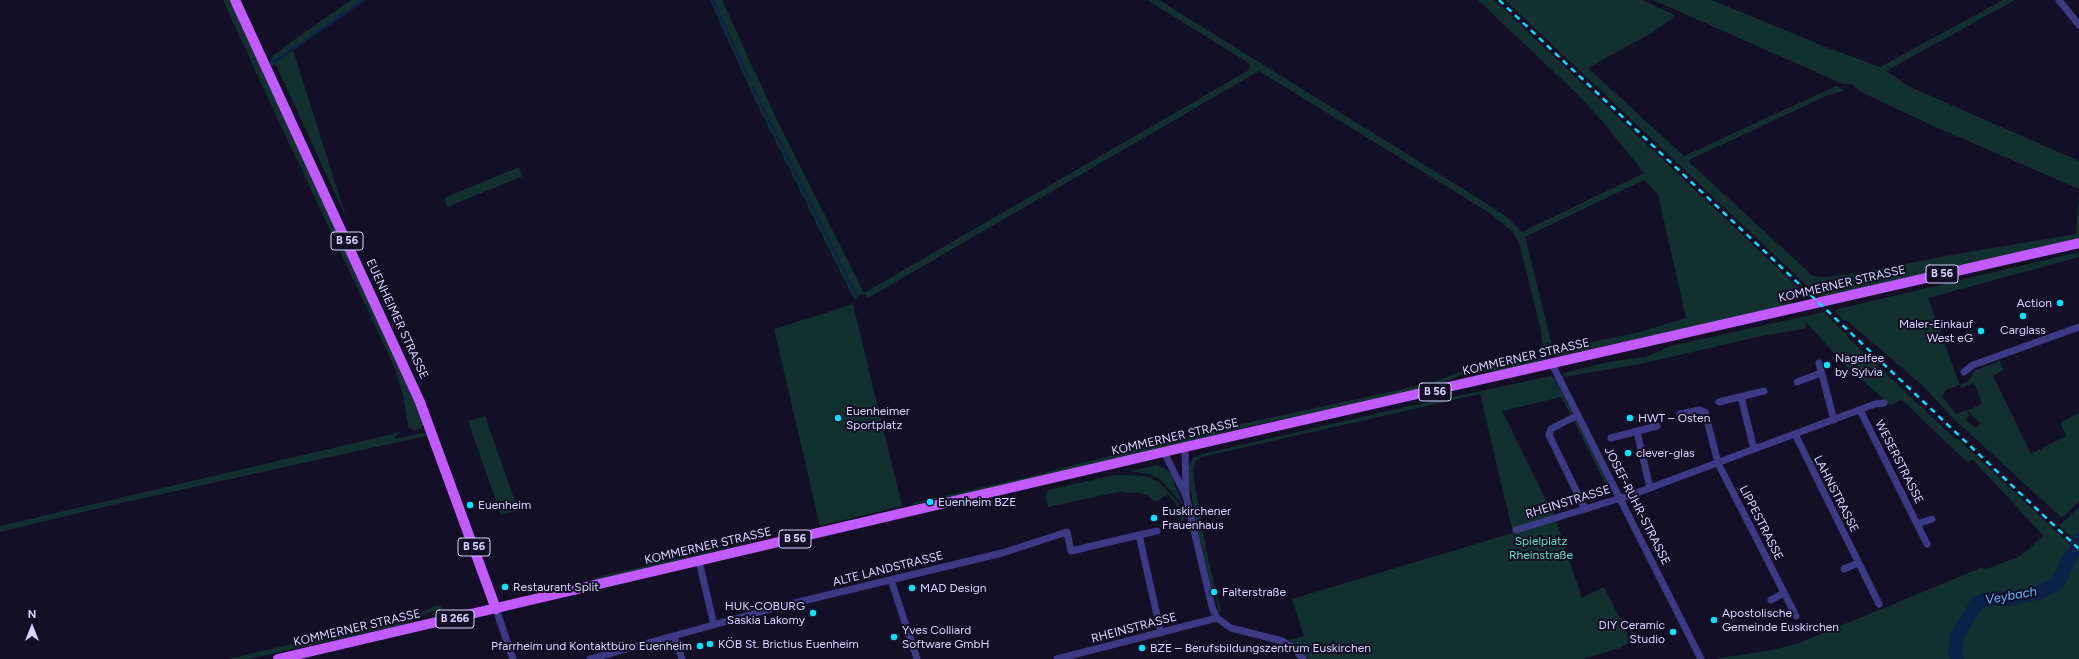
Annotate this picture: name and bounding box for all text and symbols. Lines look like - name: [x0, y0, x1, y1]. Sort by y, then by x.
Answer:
- road number: B 56: [331, 232, 363, 250]
- street label: EUENHEIMER STRASSE: [363, 257, 431, 381]
- street label: KOMMERNER STRASSE: [1777, 262, 1907, 306]
- road number: B 56: [1926, 265, 1958, 283]
- place label: Action: [2016, 296, 2052, 310]
- marker: Action: [2055, 298, 2065, 308]
- marker: Carglass: [2018, 311, 2028, 321]
- place label: Maler-Einkauf West eG: [1899, 317, 1973, 345]
- place label: Carglass: [2000, 323, 2046, 337]
- marker: Maler-Einkauf West eG: [1976, 326, 1986, 336]
- street label: KOMMERNER STRASSE: [1461, 335, 1591, 379]
- place label: Nagelfee by Sylvia: [1835, 351, 1884, 379]
- marker: Nagelfee by Sylvia: [1822, 360, 1832, 370]
- road number: B 56: [1419, 383, 1451, 401]
- place label: Euenheimer Sportplatz: [846, 404, 910, 432]
- place label: HWT – Osten: [1638, 411, 1710, 425]
- marker: Euenheimer Sportplatz: [833, 413, 843, 423]
- marker: HWT – Osten: [1625, 413, 1635, 423]
- street label: KOMMERNER STRASSE: [1110, 415, 1240, 459]
- street label: WESERSTRASSE: [1872, 418, 1926, 506]
- street label: JOSEF-RUHR-STRASSE: [1601, 445, 1673, 567]
- place label: clever-glas: [1636, 446, 1695, 460]
- marker: clever-glas: [1623, 448, 1633, 458]
- street label: LAHNSTRASSE: [1810, 453, 1862, 535]
- street label: RHEINSTRASSE: [1524, 482, 1612, 522]
- street label: LIPPESTRASSE: [1736, 483, 1786, 563]
- place label: Euenheim BZE: [938, 495, 1016, 509]
- marker: Euenheim BZE: [925, 497, 935, 507]
- place label: Euenheim: [478, 498, 531, 512]
- marker: Euenheim: [465, 500, 475, 510]
- place label: Euskirchener Frauenhaus: [1162, 504, 1231, 532]
- marker: Euskirchener Frauenhaus: [1149, 513, 1159, 523]
- street label: KOMMERNER STRASSE: [643, 524, 773, 568]
- road number: B 56: [779, 530, 811, 548]
- park label: Spielplatz Rheinstraße: [1509, 534, 1573, 562]
- road number: B 56: [458, 538, 490, 556]
- street label: ALTE LANDSTRASSE: [831, 548, 945, 590]
- place label: Restaurant Split: [513, 580, 599, 594]
- place label: MAD Design: [920, 581, 986, 595]
- marker: Restaurant Split: [500, 582, 510, 592]
- marker: MAD Design: [907, 583, 917, 593]
- water label: Veybach: [1984, 584, 2038, 608]
- place label: Falterstraße: [1222, 585, 1286, 599]
- marker: Falterstraße: [1209, 587, 1219, 597]
- place label: HUK-COBURG Saskia Lakomy: [725, 599, 805, 627]
- street label: KOMMERNER STRASSE: [292, 606, 422, 650]
- place label: Apostolische Gemeinde Euskirchen: [1722, 606, 1839, 634]
- north arrow: [12, 607, 52, 647]
- text: N: [28, 608, 36, 621]
- marker: HUK-COBURG Saskia Lakomy: [808, 608, 818, 618]
- road number: B 266: [436, 610, 474, 628]
- street label: RHEINSTRASSE: [1090, 610, 1178, 646]
- marker: Apostolische Gemeinde Euskirchen: [1709, 615, 1719, 625]
- place label: DIY Ceramic Studio: [1598, 618, 1665, 646]
- place label: Yves Colliard Software GmbH: [902, 623, 990, 651]
- marker: DIY Ceramic Studio: [1668, 627, 1678, 637]
- marker: Yves Colliard Software GmbH: [889, 632, 899, 642]
- place label: KÖB St. Brictius Euenheim: [718, 637, 859, 651]
- place label: Pfarrheim und Kontaktbüro Euenheim: [491, 639, 692, 653]
- marker: KÖB St. Brictius Euenheim: [705, 639, 715, 649]
- marker: Pfarrheim und Kontaktbüro Euenheim: [695, 641, 705, 651]
- place label: BZE – Berufsbildungszentrum Euskirchen: [1150, 641, 1371, 655]
- marker: BZE – Berufsbildungszentrum Euskirchen: [1137, 643, 1147, 653]

